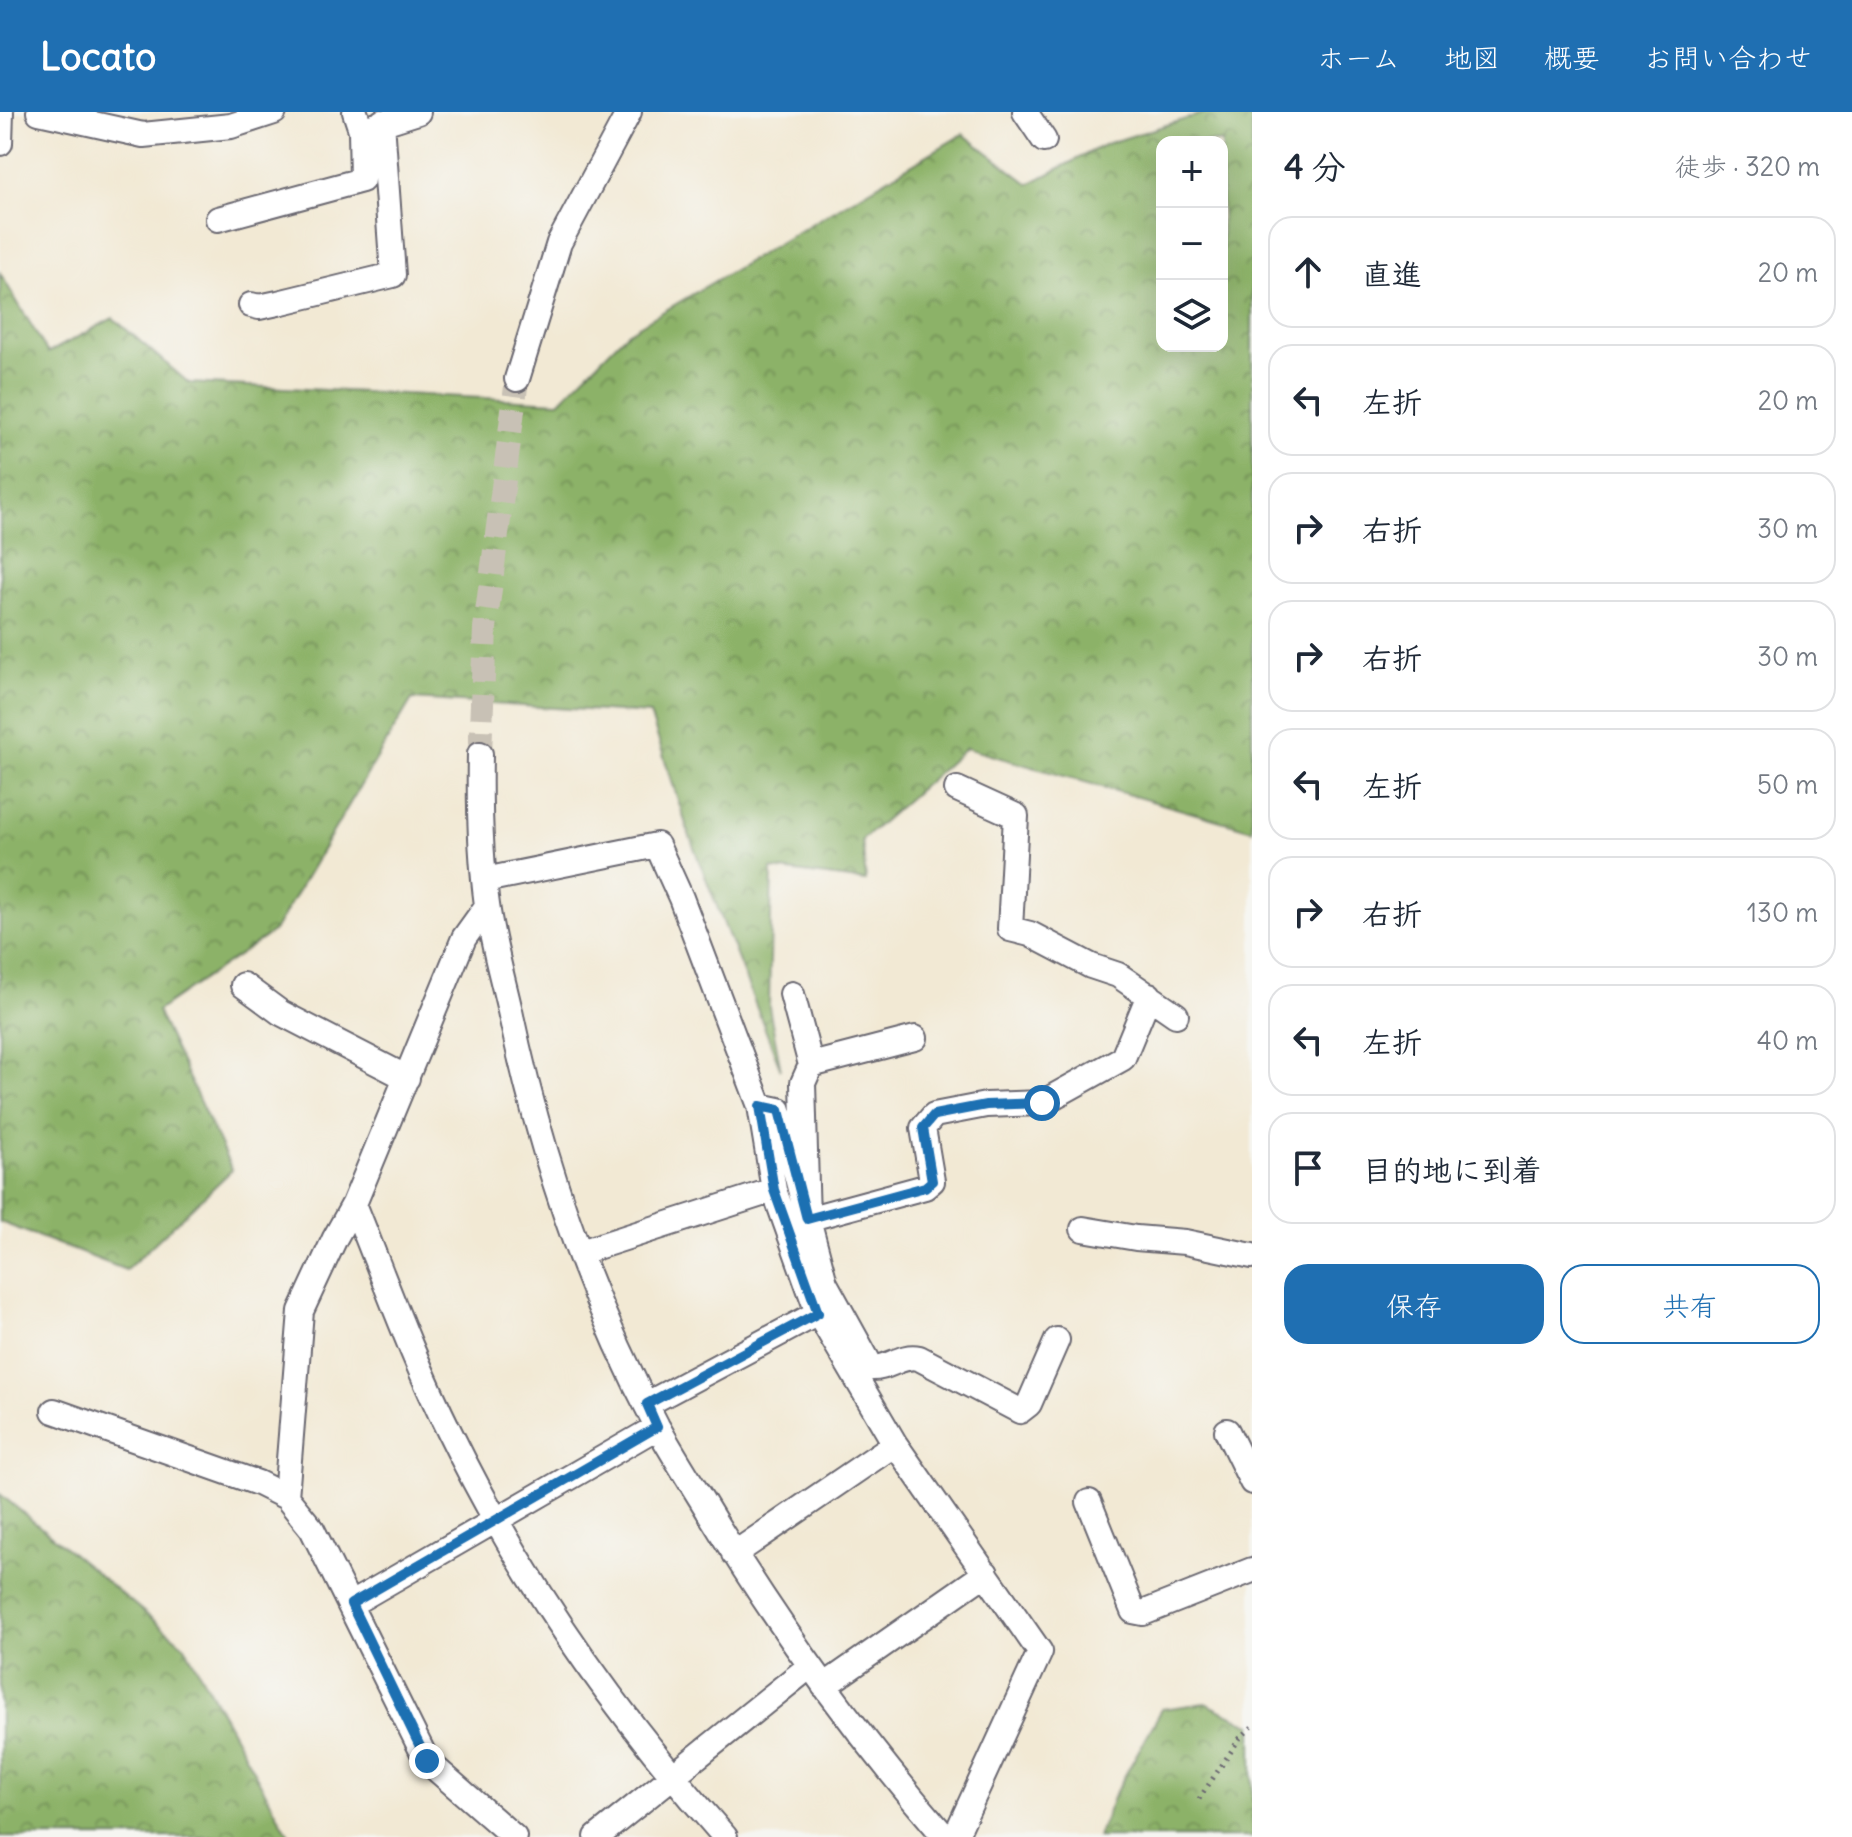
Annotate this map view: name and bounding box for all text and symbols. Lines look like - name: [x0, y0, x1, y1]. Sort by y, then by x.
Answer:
- text: Locato: [40, 33, 156, 80]
- text: ホーム: [1317, 40, 1400, 76]
- text: 地図: [1444, 40, 1500, 76]
- text: 概要: [1544, 40, 1600, 76]
- text: お問い合わせ: [1644, 40, 1812, 76]
- map controls: [1156, 136, 1228, 352]
- button: +: [1156, 136, 1228, 208]
- text: 4 分: [1284, 145, 1346, 188]
- text: 徒歩 · 320 m: [1675, 150, 1820, 183]
- button: −: [1156, 208, 1228, 280]
- icon: ahead: [1286, 250, 1330, 294]
- text: 直進: [1362, 255, 1422, 293]
- text: 20 m: [1758, 256, 1818, 289]
- button: layers: [1156, 280, 1228, 352]
- icon: left: [1286, 378, 1330, 422]
- text: 左折: [1362, 383, 1422, 421]
- text: 20 m: [1758, 384, 1818, 417]
- icon: right: [1286, 506, 1330, 550]
- text: 右折: [1362, 511, 1422, 549]
- text: 30 m: [1757, 512, 1818, 545]
- icon: right: [1286, 634, 1330, 678]
- text: 右折: [1362, 639, 1422, 677]
- text: 30 m: [1757, 640, 1818, 673]
- icon: left: [1286, 762, 1330, 806]
- text: 左折: [1362, 767, 1422, 805]
- text: 50 m: [1757, 768, 1818, 801]
- icon: right: [1286, 890, 1330, 934]
- text: 右折: [1362, 895, 1422, 933]
- text: 130 m: [1747, 896, 1818, 929]
- icon: left: [1286, 1018, 1330, 1062]
- text: 左折: [1362, 1023, 1422, 1061]
- text: 40 m: [1757, 1024, 1818, 1057]
- route start: [1024, 1085, 1060, 1121]
- icon: arrive: [1286, 1146, 1330, 1190]
- text: 目的地に到着: [1362, 1151, 1542, 1189]
- button: 保存: [1284, 1264, 1544, 1344]
- button: 共有: [1560, 1264, 1820, 1344]
- route end: [409, 1743, 445, 1779]

